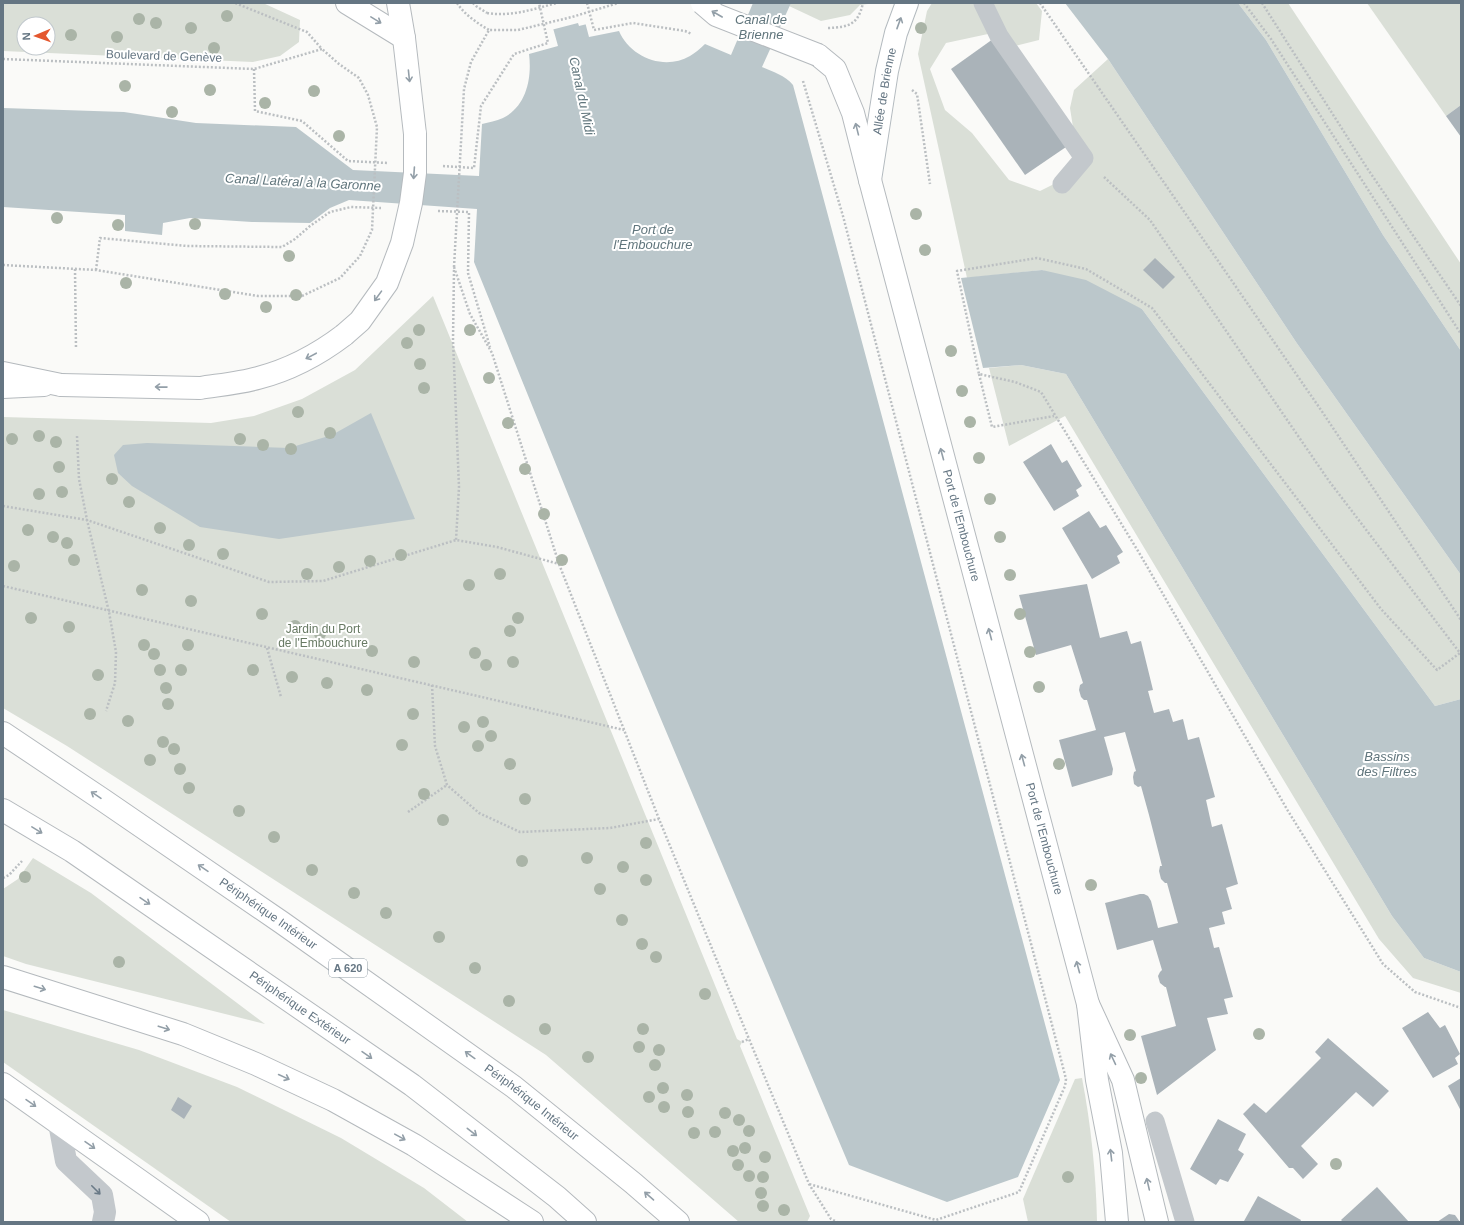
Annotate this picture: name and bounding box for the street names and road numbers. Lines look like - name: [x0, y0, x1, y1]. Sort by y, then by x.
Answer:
- street label: Allée de Brienne: [870, 46, 899, 136]
- street label: Boulevard de Genève: [106, 47, 223, 65]
- street label: Port de l'Embouchure: [940, 468, 983, 583]
- street label: Port de l'Embouchure: [1023, 781, 1066, 896]
- street label: Périphérique Intérieur: [217, 875, 320, 952]
- road number: A 620: [329, 959, 367, 977]
- street label: Périphérique Extérieur: [247, 968, 353, 1048]
- street label: Périphérique Intérieur: [482, 1061, 582, 1143]

